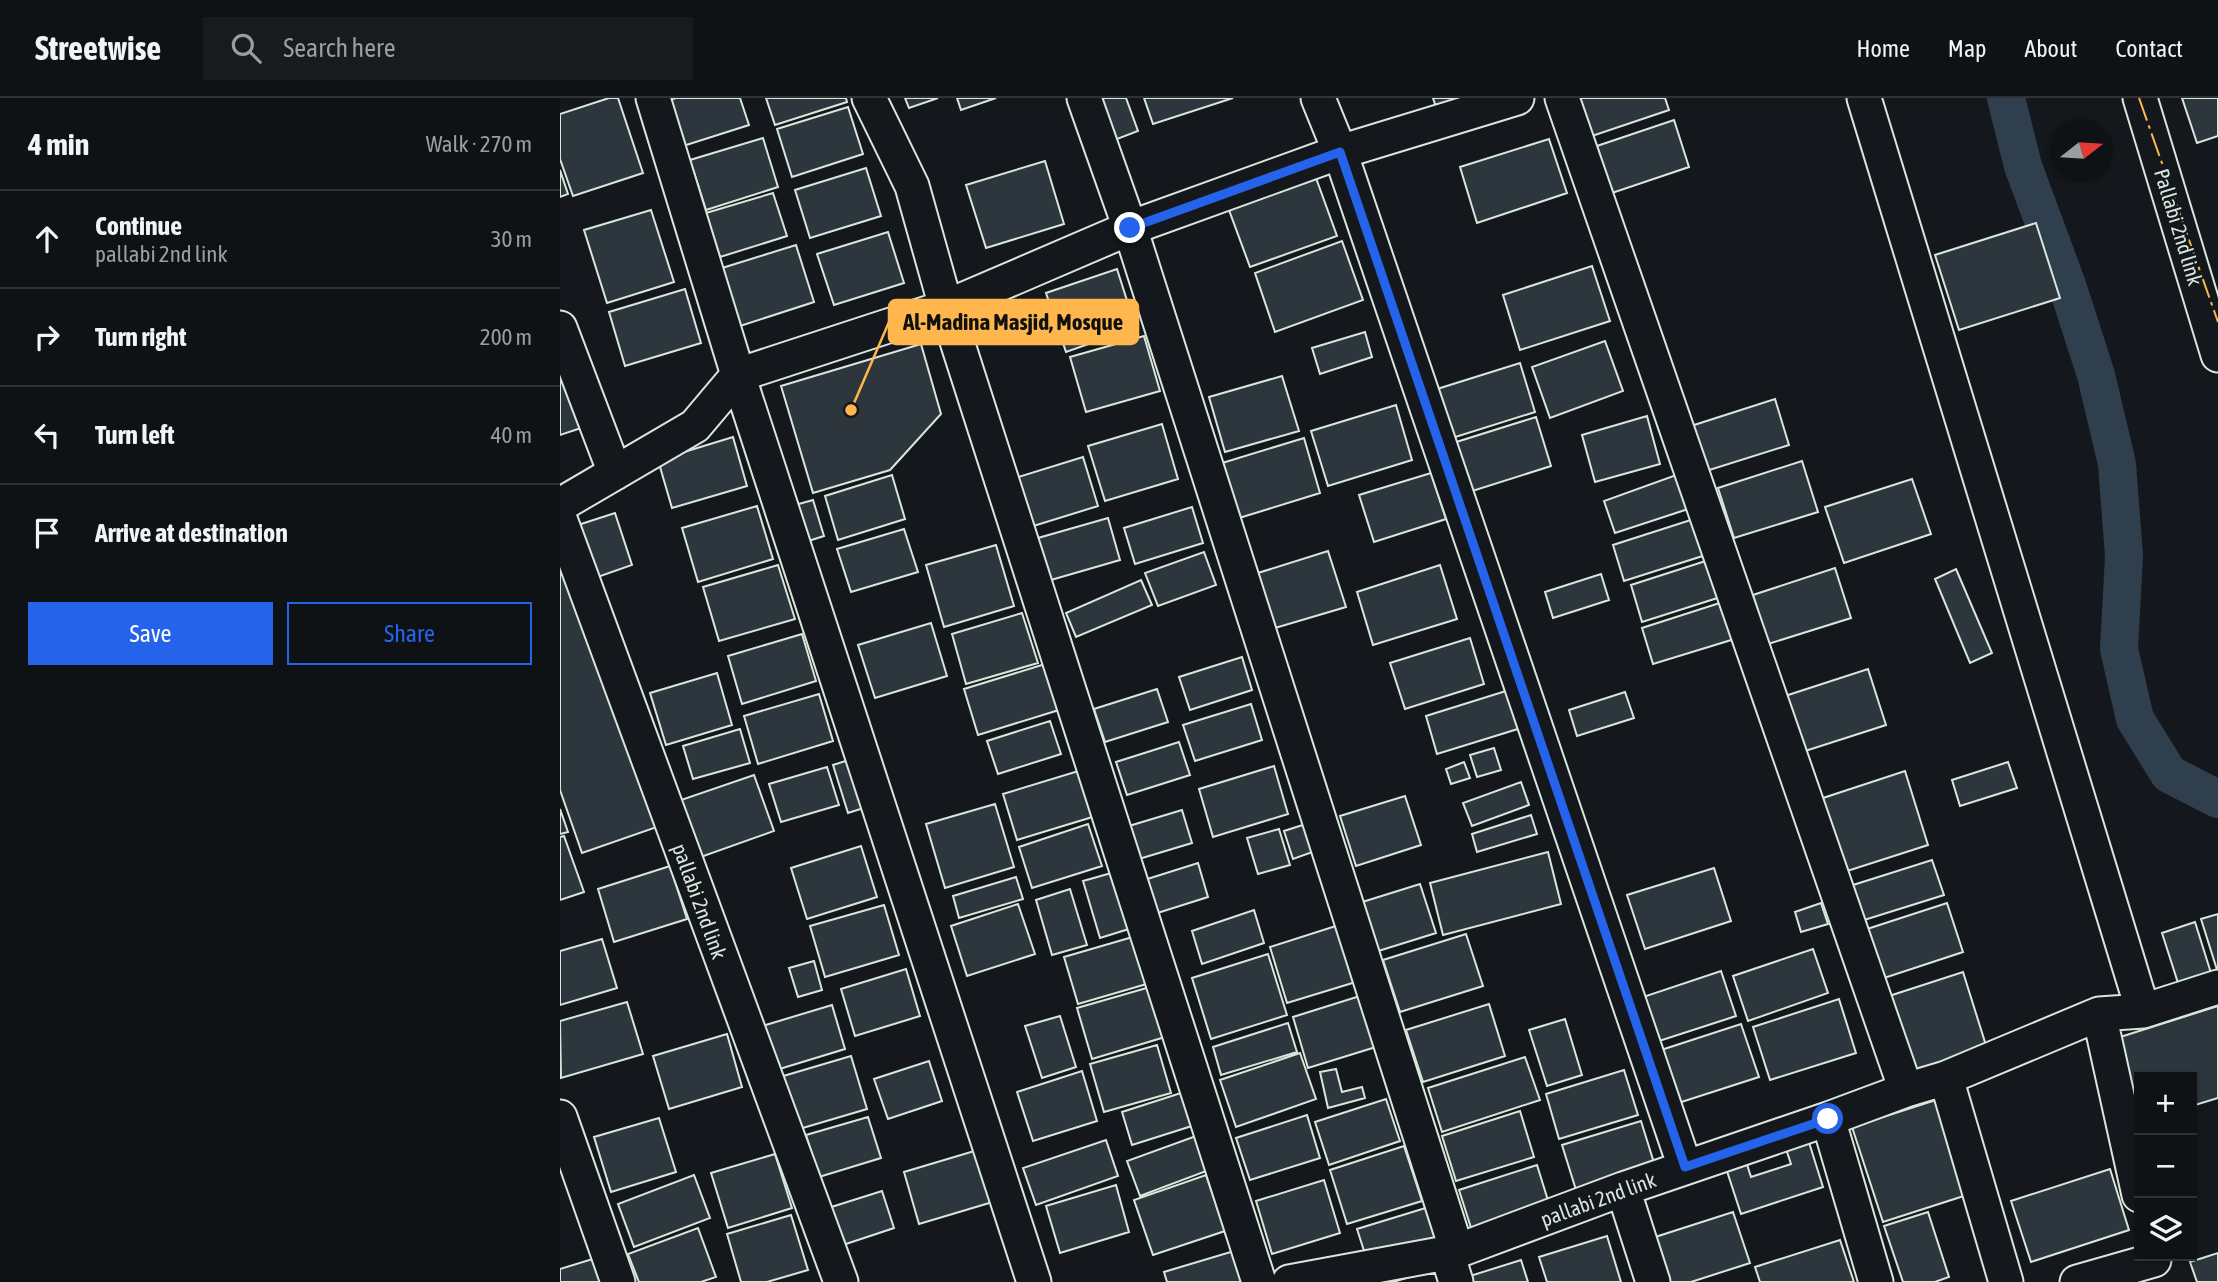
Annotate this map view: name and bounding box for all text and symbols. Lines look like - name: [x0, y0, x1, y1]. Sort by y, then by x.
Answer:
- search box: [203, 17, 693, 80]
- text: Streetwise: [35, 29, 161, 67]
- icon: search: [227, 29, 265, 67]
- text: Search here: [283, 33, 396, 63]
- text: Home: [1856, 35, 1910, 62]
- text: Map: [1948, 35, 1986, 62]
- text: About: [2024, 35, 2077, 62]
- text: Contact: [2115, 35, 2183, 62]
- north arrow: [2050, 119, 2113, 182]
- text: 4 min: [28, 127, 89, 161]
- text: Walk · 270 m: [426, 131, 532, 157]
- street label: Pallabi 2nd link: [2150, 166, 2208, 288]
- text: Continue: [95, 211, 182, 241]
- route end: [1114, 212, 1145, 243]
- icon: ahead: [28, 220, 66, 258]
- text: 30 m: [491, 226, 532, 252]
- text: pallabi 2nd link: [95, 241, 228, 267]
- callout: Al-Madina Masjid, Mosque: [889, 300, 1138, 344]
- text: Al-Madina Masjid, Mosque: [902, 309, 1123, 335]
- icon: right: [28, 318, 66, 356]
- text: Turn right: [95, 322, 186, 352]
- text: 200 m: [480, 324, 532, 350]
- icon: left: [28, 416, 66, 454]
- text: Turn left: [95, 420, 175, 450]
- text: 40 m: [491, 422, 532, 448]
- icon: arrive: [28, 514, 66, 552]
- text: Arrive at destination: [95, 518, 288, 548]
- button: Save: [28, 602, 273, 665]
- button: Share: [287, 602, 532, 665]
- street label: pallabi 2nd link: [668, 840, 732, 962]
- map controls: [2134, 1072, 2197, 1261]
- button: +: [2134, 1072, 2197, 1135]
- route start: [1812, 1103, 1843, 1134]
- button: −: [2134, 1135, 2197, 1198]
- street label: pallabi 2nd link: [1537, 1167, 1659, 1231]
- button: layers: [2134, 1198, 2197, 1261]

